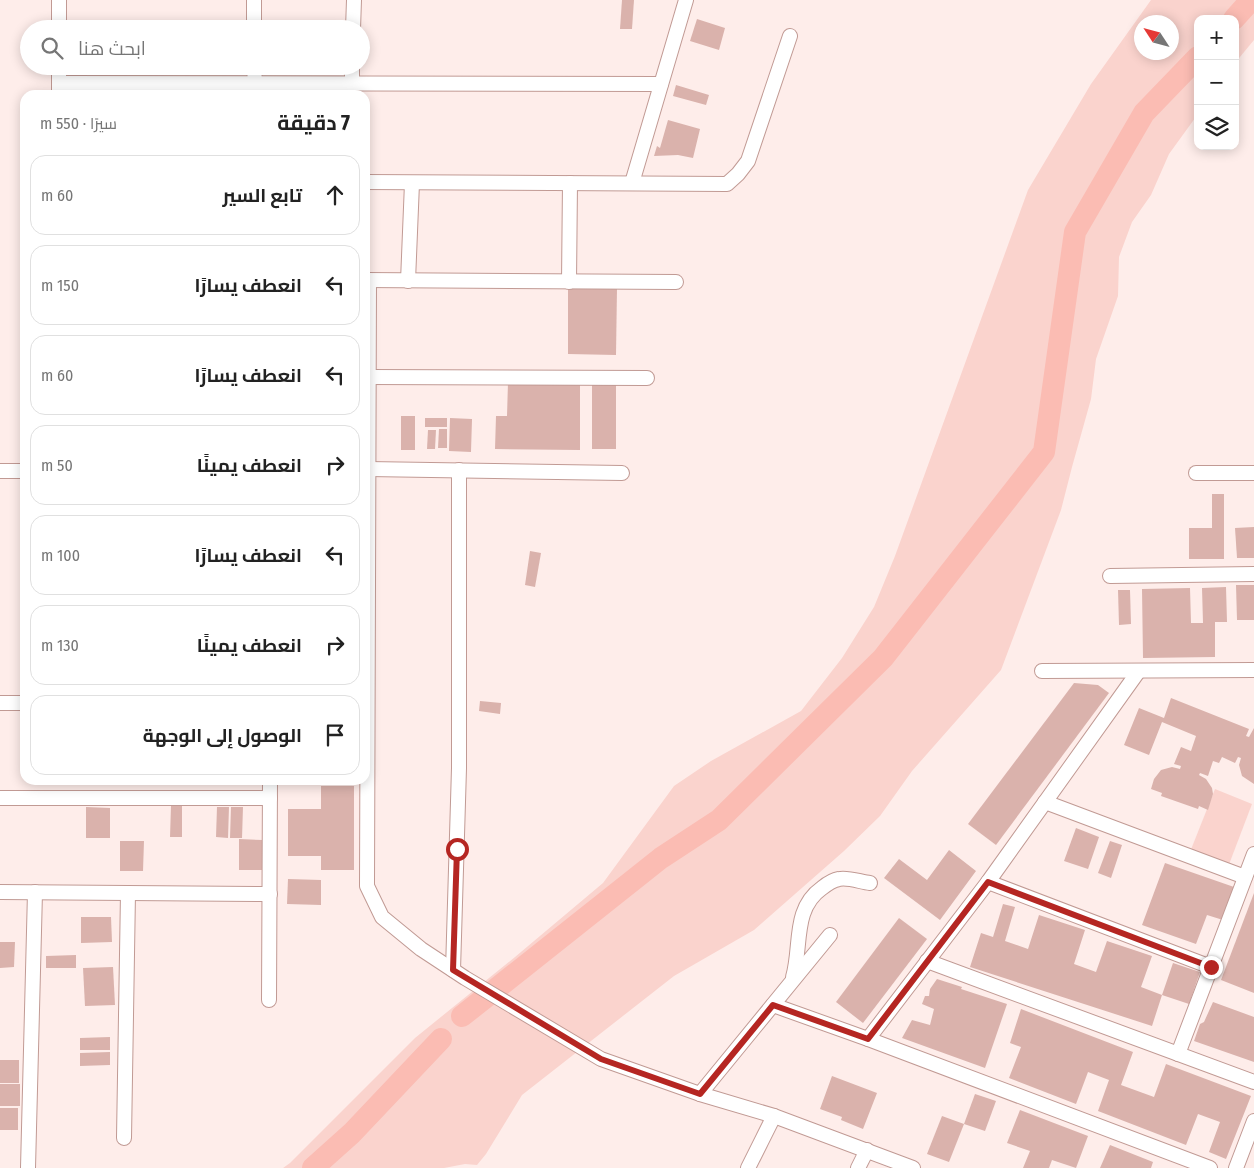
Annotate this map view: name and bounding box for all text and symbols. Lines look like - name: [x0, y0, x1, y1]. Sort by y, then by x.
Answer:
- north arrow: [1134, 15, 1179, 60]
- map controls: [1194, 15, 1239, 150]
- button: +: [1194, 15, 1239, 60]
- search box: [20, 20, 370, 75]
- icon: search: [38, 34, 66, 62]
- text: ابحث هنا: [78, 37, 146, 60]
- button: −: [1194, 60, 1239, 105]
- button: layers: [1194, 105, 1239, 150]
- text: 7 دقيقة: [277, 110, 350, 136]
- text: سيرًا · 550 m: [40, 114, 117, 133]
- icon: ahead: [321, 181, 349, 209]
- text: تابع السير: [223, 184, 302, 207]
- text: 60 m: [41, 186, 73, 205]
- icon: left: [321, 271, 349, 299]
- text: انعطف يسارًا: [194, 274, 302, 297]
- text: 150 m: [41, 276, 79, 295]
- icon: left: [321, 361, 349, 389]
- text: انعطف يسارًا: [194, 364, 302, 387]
- text: 60 m: [41, 366, 73, 385]
- icon: right: [321, 451, 349, 479]
- text: انعطف يمينًا: [197, 454, 302, 477]
- text: 50 m: [41, 456, 73, 475]
- icon: left: [321, 541, 349, 569]
- text: انعطف يسارًا: [194, 544, 302, 567]
- text: 100 m: [41, 546, 80, 565]
- icon: right: [321, 631, 349, 659]
- text: انعطف يمينًا: [197, 634, 302, 657]
- text: 130 m: [41, 636, 79, 655]
- icon: arrive: [321, 721, 349, 749]
- text: الوصول إلى الوجهة: [143, 724, 302, 747]
- route start: [446, 838, 469, 861]
- route end: [1200, 956, 1223, 979]

